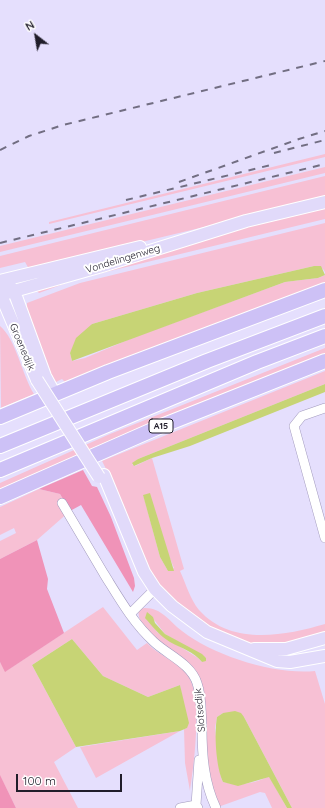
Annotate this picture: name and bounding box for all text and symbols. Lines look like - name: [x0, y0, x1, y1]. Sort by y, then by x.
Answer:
- north arrow: [16, 16, 56, 56]
- text: N: [23, 18, 37, 34]
- street label: Vondelingenweg: [84, 242, 162, 276]
- street label: Groenedijk: [7, 322, 37, 372]
- road number: A15: [149, 419, 173, 433]
- street label: Slotsedijk: [192, 688, 208, 732]
- scale bar: [18, 766, 124, 792]
- text: 100 m: [23, 773, 56, 788]

